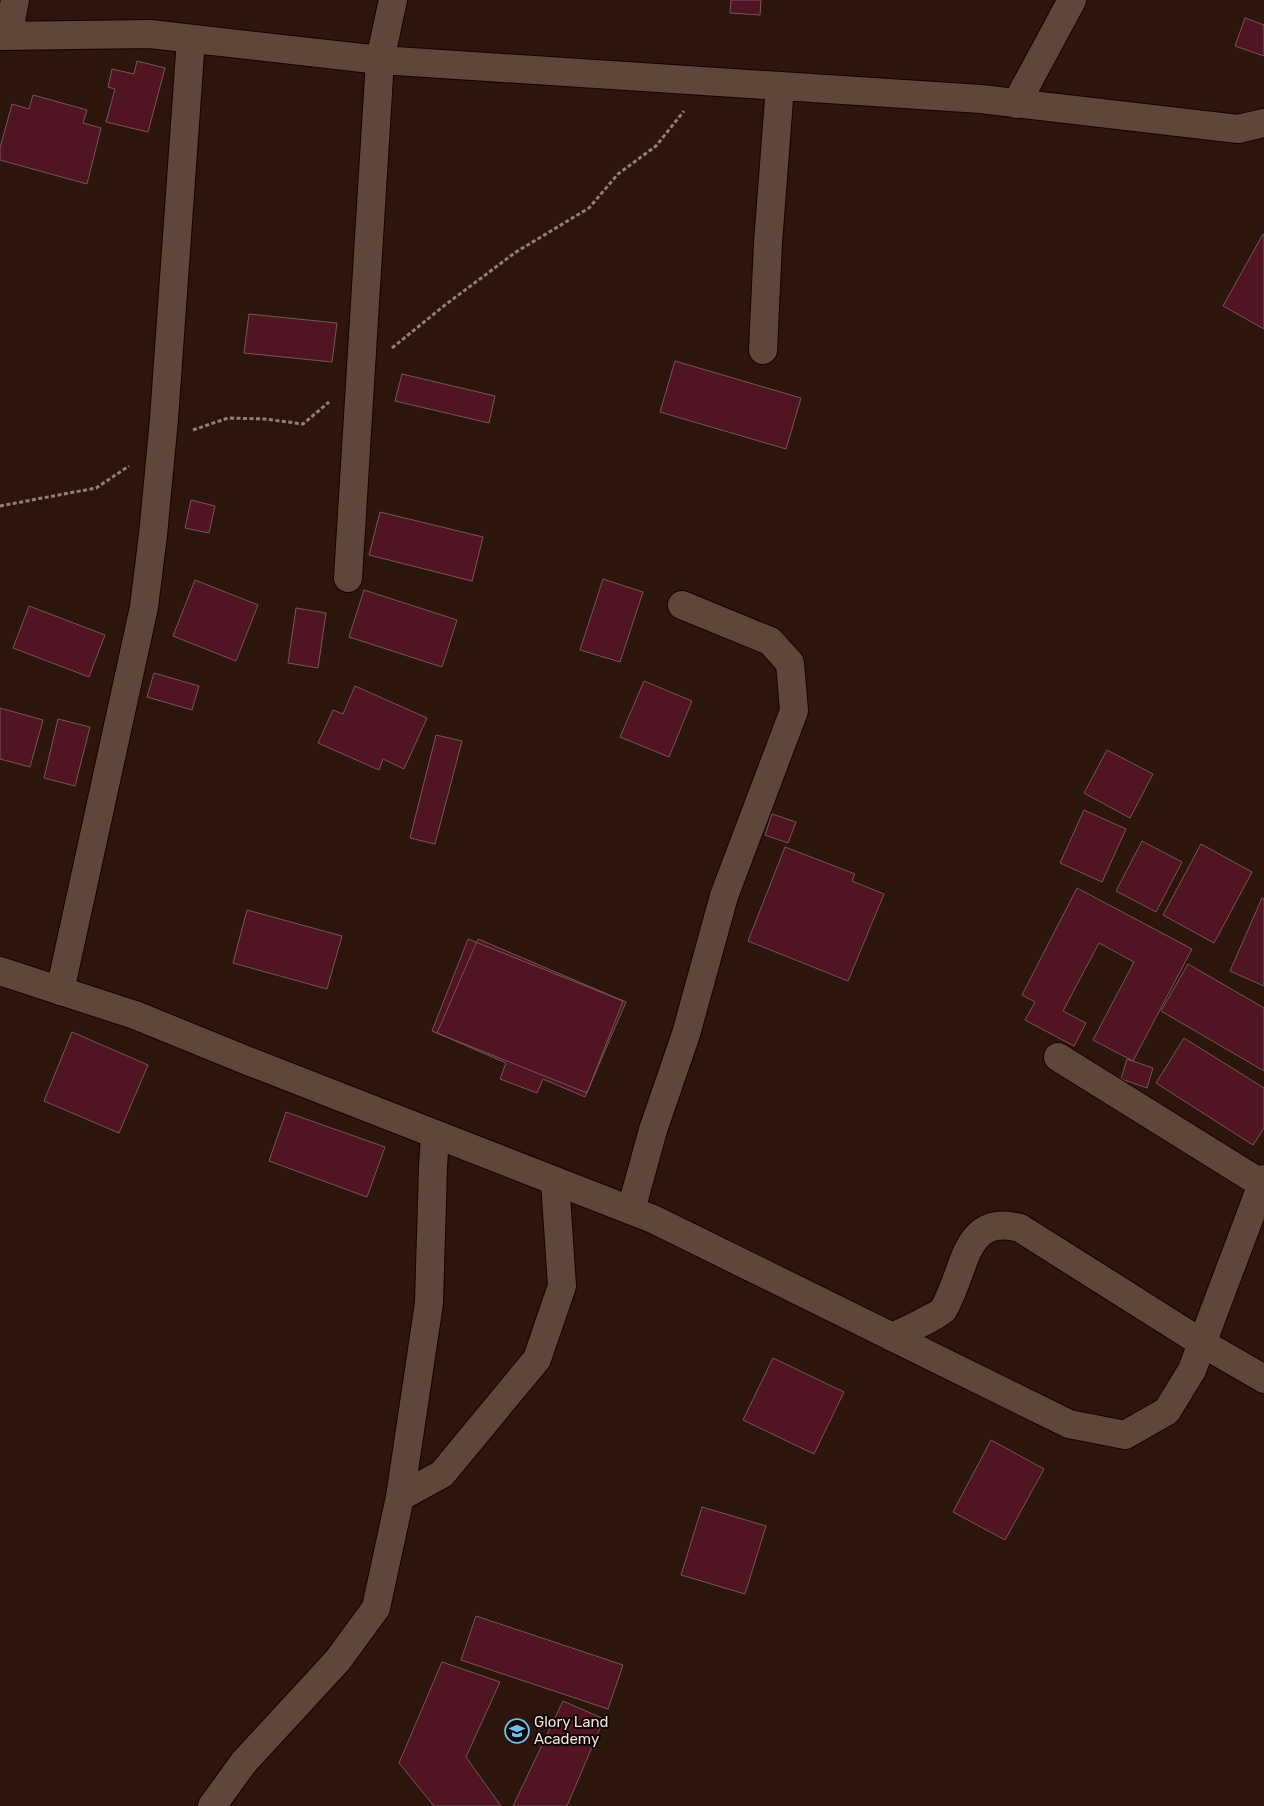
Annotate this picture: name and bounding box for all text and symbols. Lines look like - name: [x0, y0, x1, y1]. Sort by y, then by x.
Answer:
- place label: Glory Land Academy: [534, 1713, 608, 1748]
- school or university icon: Glory Land Academy: [504, 1718, 530, 1744]

